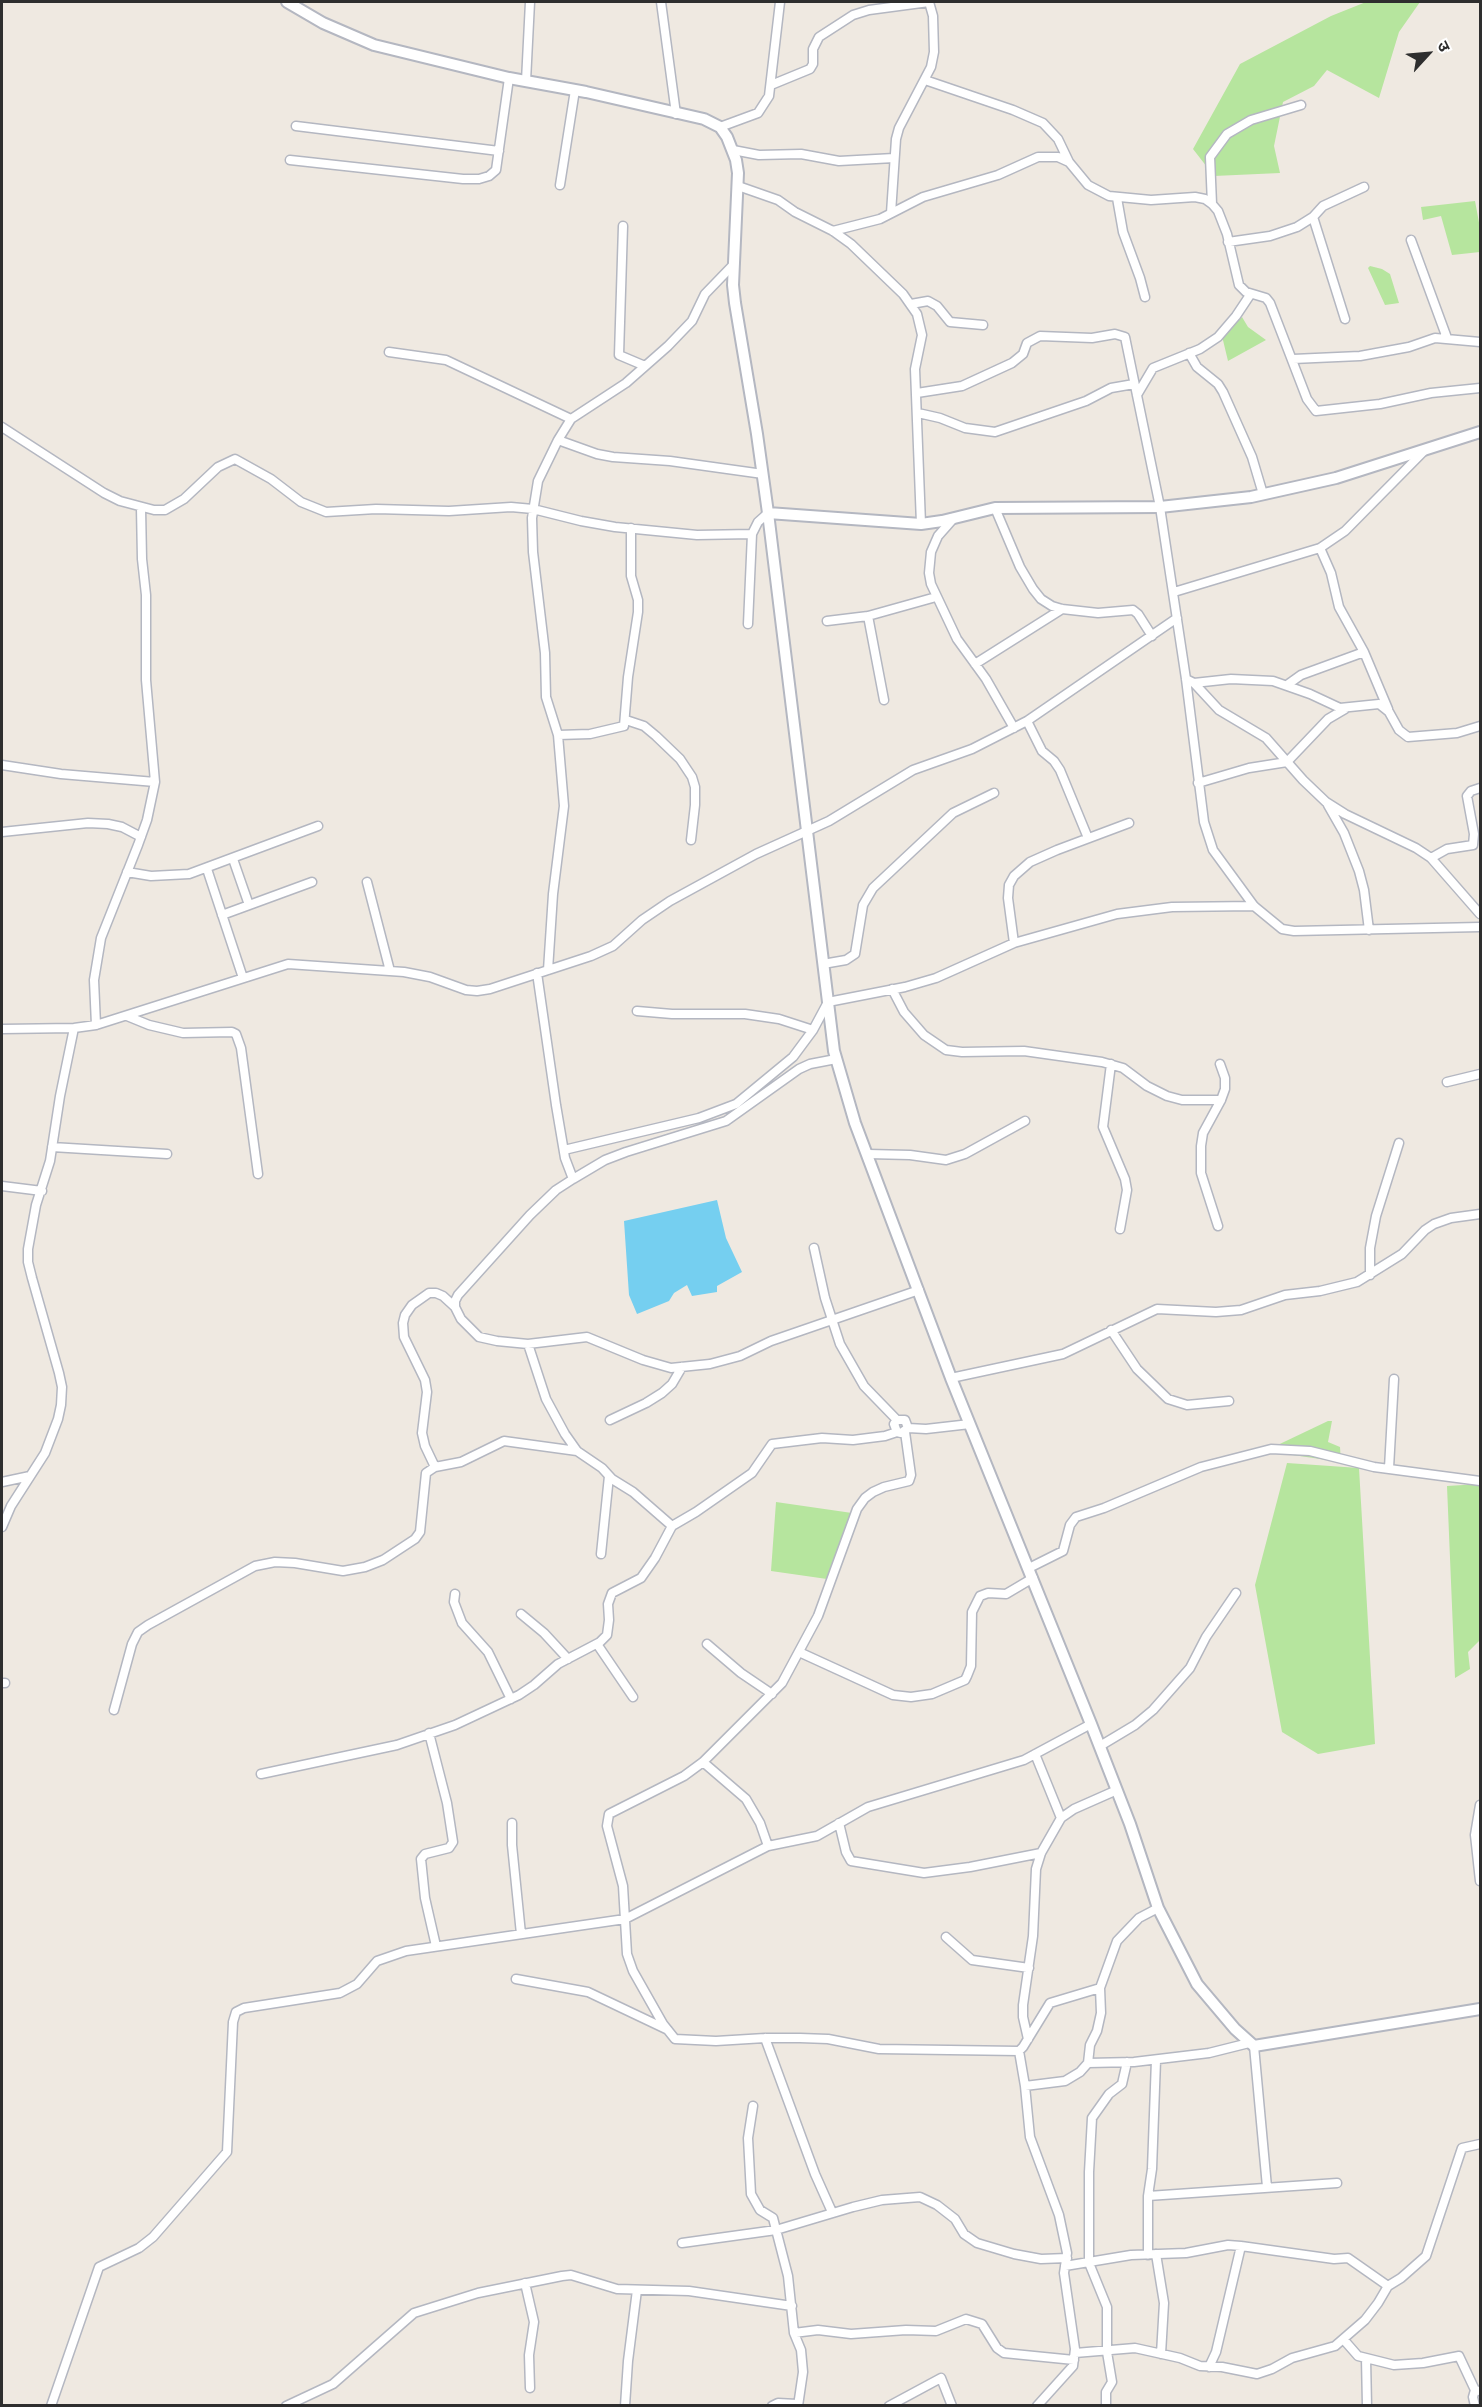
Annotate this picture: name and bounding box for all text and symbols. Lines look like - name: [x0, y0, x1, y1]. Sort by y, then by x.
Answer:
- north arrow: [1398, 24, 1458, 84]
- text: उ: [1433, 38, 1455, 55]

